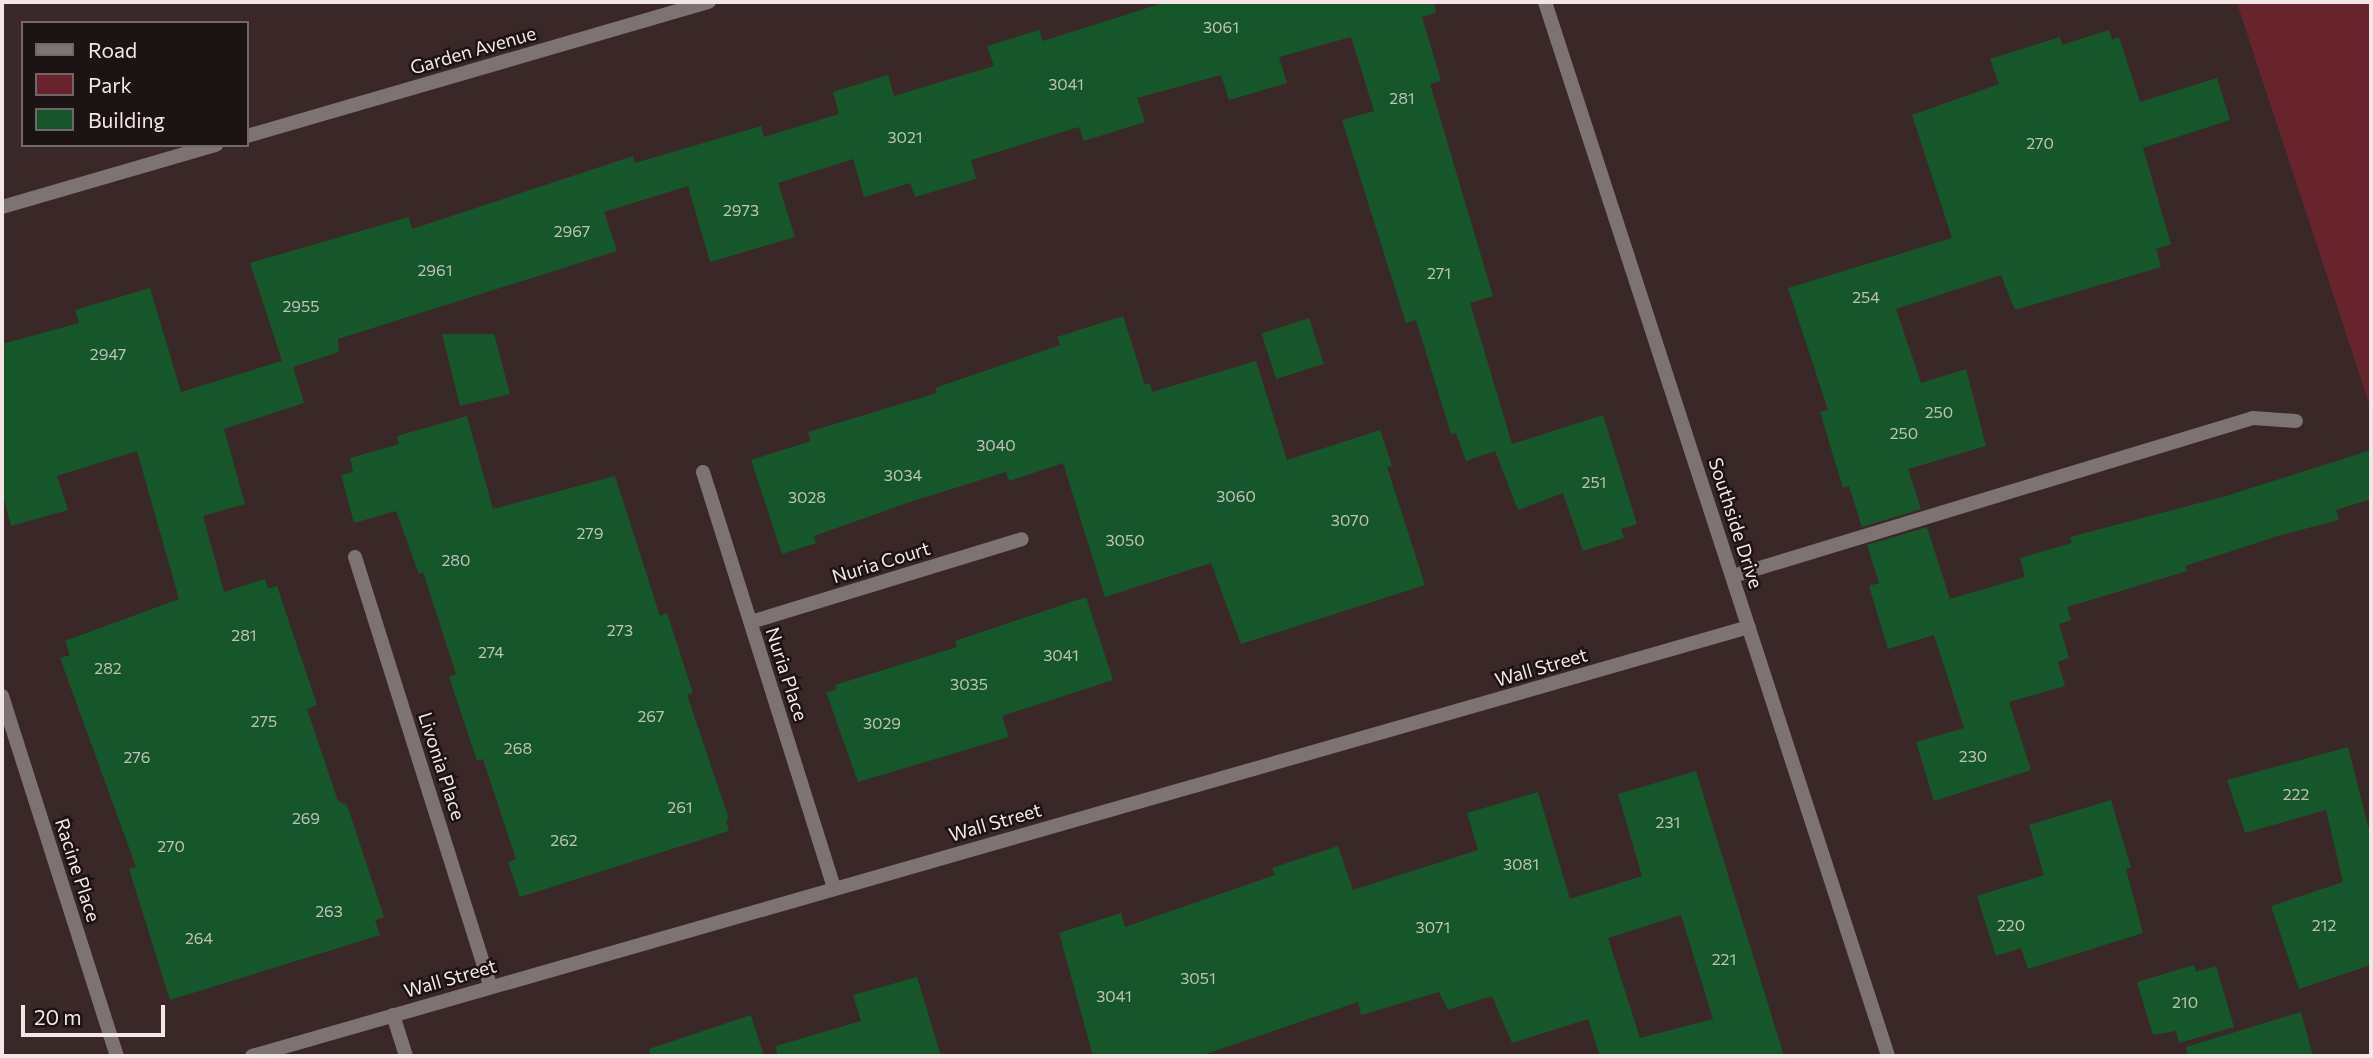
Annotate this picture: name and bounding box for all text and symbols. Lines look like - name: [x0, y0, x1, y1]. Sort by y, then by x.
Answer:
- house number: 3061: [1203, 17, 1239, 37]
- legend: [21, 21, 248, 147]
- street label: Garden Avenue: [407, 21, 539, 79]
- text: Road: [88, 37, 137, 62]
- text: Park: [88, 72, 132, 97]
- house number: 3041: [1048, 74, 1084, 94]
- house number: 281: [1389, 88, 1415, 108]
- text: Building: [88, 107, 165, 132]
- house number: 3021: [887, 127, 923, 147]
- house number: 270: [2026, 133, 2054, 153]
- house number: 2973: [723, 200, 759, 220]
- house number: 2967: [554, 221, 590, 241]
- house number: 2961: [417, 260, 453, 280]
- house number: 271: [1427, 263, 1451, 283]
- house number: 254: [1852, 287, 1880, 307]
- house number: 2955: [283, 296, 319, 316]
- house number: 2947: [90, 344, 126, 364]
- house number: 250: [1925, 402, 1953, 422]
- house number: 250: [1890, 423, 1918, 443]
- house number: 3040: [976, 435, 1016, 455]
- street label: Southside Drive: [1704, 455, 1768, 591]
- house number: 3034: [884, 465, 922, 485]
- house number: 251: [1582, 472, 1606, 492]
- house number: 3060: [1216, 486, 1256, 506]
- house number: 3028: [788, 487, 826, 507]
- house number: 3070: [1331, 510, 1369, 530]
- house number: 279: [577, 523, 603, 543]
- house number: 3050: [1105, 530, 1145, 550]
- street label: Nuria Court: [829, 536, 933, 588]
- house number: 280: [442, 550, 470, 570]
- house number: 273: [607, 620, 633, 640]
- street label: Nuria Place: [761, 624, 813, 724]
- house number: 281: [231, 625, 257, 645]
- house number: 274: [478, 642, 504, 662]
- street label: Wall Street: [1492, 643, 1590, 691]
- house number: 3041: [1043, 645, 1079, 665]
- house number: 282: [94, 658, 122, 678]
- house number: 3035: [950, 674, 988, 694]
- house number: 267: [638, 706, 664, 726]
- street label: Livonia Place: [414, 709, 470, 823]
- house number: 275: [251, 711, 277, 731]
- house number: 3029: [863, 713, 901, 733]
- house number: 268: [504, 738, 532, 758]
- house number: 230: [1959, 746, 1987, 766]
- house number: 276: [124, 747, 150, 767]
- house number: 222: [2283, 784, 2309, 804]
- house number: 261: [667, 797, 693, 817]
- street label: Wall Street: [946, 798, 1044, 846]
- house number: 269: [292, 808, 320, 828]
- house number: 231: [1656, 812, 1680, 832]
- street label: Racine Place: [51, 815, 105, 925]
- house number: 262: [550, 830, 578, 850]
- house number: 270: [157, 836, 185, 856]
- house number: 3081: [1503, 854, 1539, 874]
- house number: 263: [315, 901, 343, 921]
- house number: 220: [1997, 915, 2025, 935]
- house number: 212: [2312, 915, 2336, 935]
- house number: 3071: [1416, 917, 1450, 937]
- house number: 264: [185, 928, 213, 948]
- house number: 221: [1712, 949, 1736, 969]
- street label: Wall Street: [401, 954, 499, 1002]
- house number: 3051: [1180, 968, 1216, 988]
- house number: 3041: [1096, 986, 1132, 1006]
- scale bar: [24, 992, 168, 1036]
- house number: 210: [2172, 992, 2198, 1012]
- text: 20 m: [34, 1004, 82, 1029]

